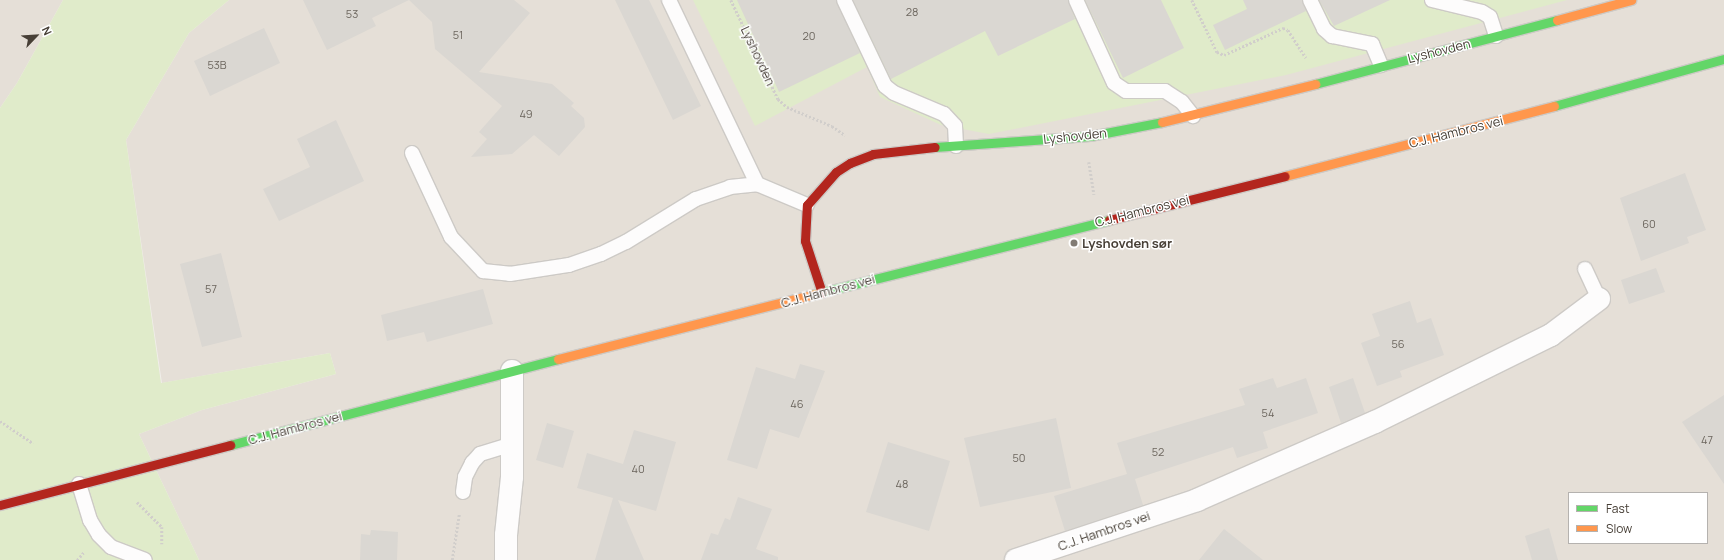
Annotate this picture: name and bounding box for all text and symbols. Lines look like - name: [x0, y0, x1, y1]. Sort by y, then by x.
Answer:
- house number: 28: [906, 5, 918, 19]
- house number: 53: [346, 7, 358, 21]
- north arrow: [16, 16, 56, 56]
- text: N: [39, 24, 56, 37]
- street label: Lyshovden: [737, 24, 779, 88]
- house number: 51: [453, 28, 463, 42]
- house number: 20: [803, 29, 815, 43]
- street label: Lyshovden: [1406, 36, 1472, 66]
- house number: 53B: [207, 58, 227, 72]
- house number: 49: [519, 107, 533, 121]
- street label: C.J. Hambros vei: [1407, 113, 1505, 151]
- street label: Lyshovden: [1042, 125, 1108, 147]
- street label: C.J. Hambros vei: [1093, 192, 1191, 230]
- house number: 60: [1642, 217, 1656, 231]
- place label: Lyshovden sør: [1082, 235, 1172, 251]
- marker: Lyshovden sør: [1069, 238, 1079, 248]
- street label: C.J. Hambros vei: [779, 271, 877, 311]
- house number: 57: [205, 282, 217, 296]
- house number: 56: [1391, 337, 1405, 351]
- house number: 46: [790, 397, 804, 411]
- house number: 54: [1262, 406, 1274, 420]
- street label: C.J. Hambros vei: [246, 408, 344, 448]
- house number: 47: [1701, 433, 1713, 447]
- house number: 52: [1152, 445, 1164, 459]
- house number: 50: [1012, 451, 1026, 465]
- house number: 40: [631, 462, 645, 476]
- house number: 48: [896, 477, 908, 491]
- legend: [1568, 492, 1708, 544]
- text: Fast: [1606, 500, 1630, 517]
- street label: C.J. Hambros vei: [1056, 508, 1152, 554]
- text: Slow: [1606, 520, 1632, 537]

